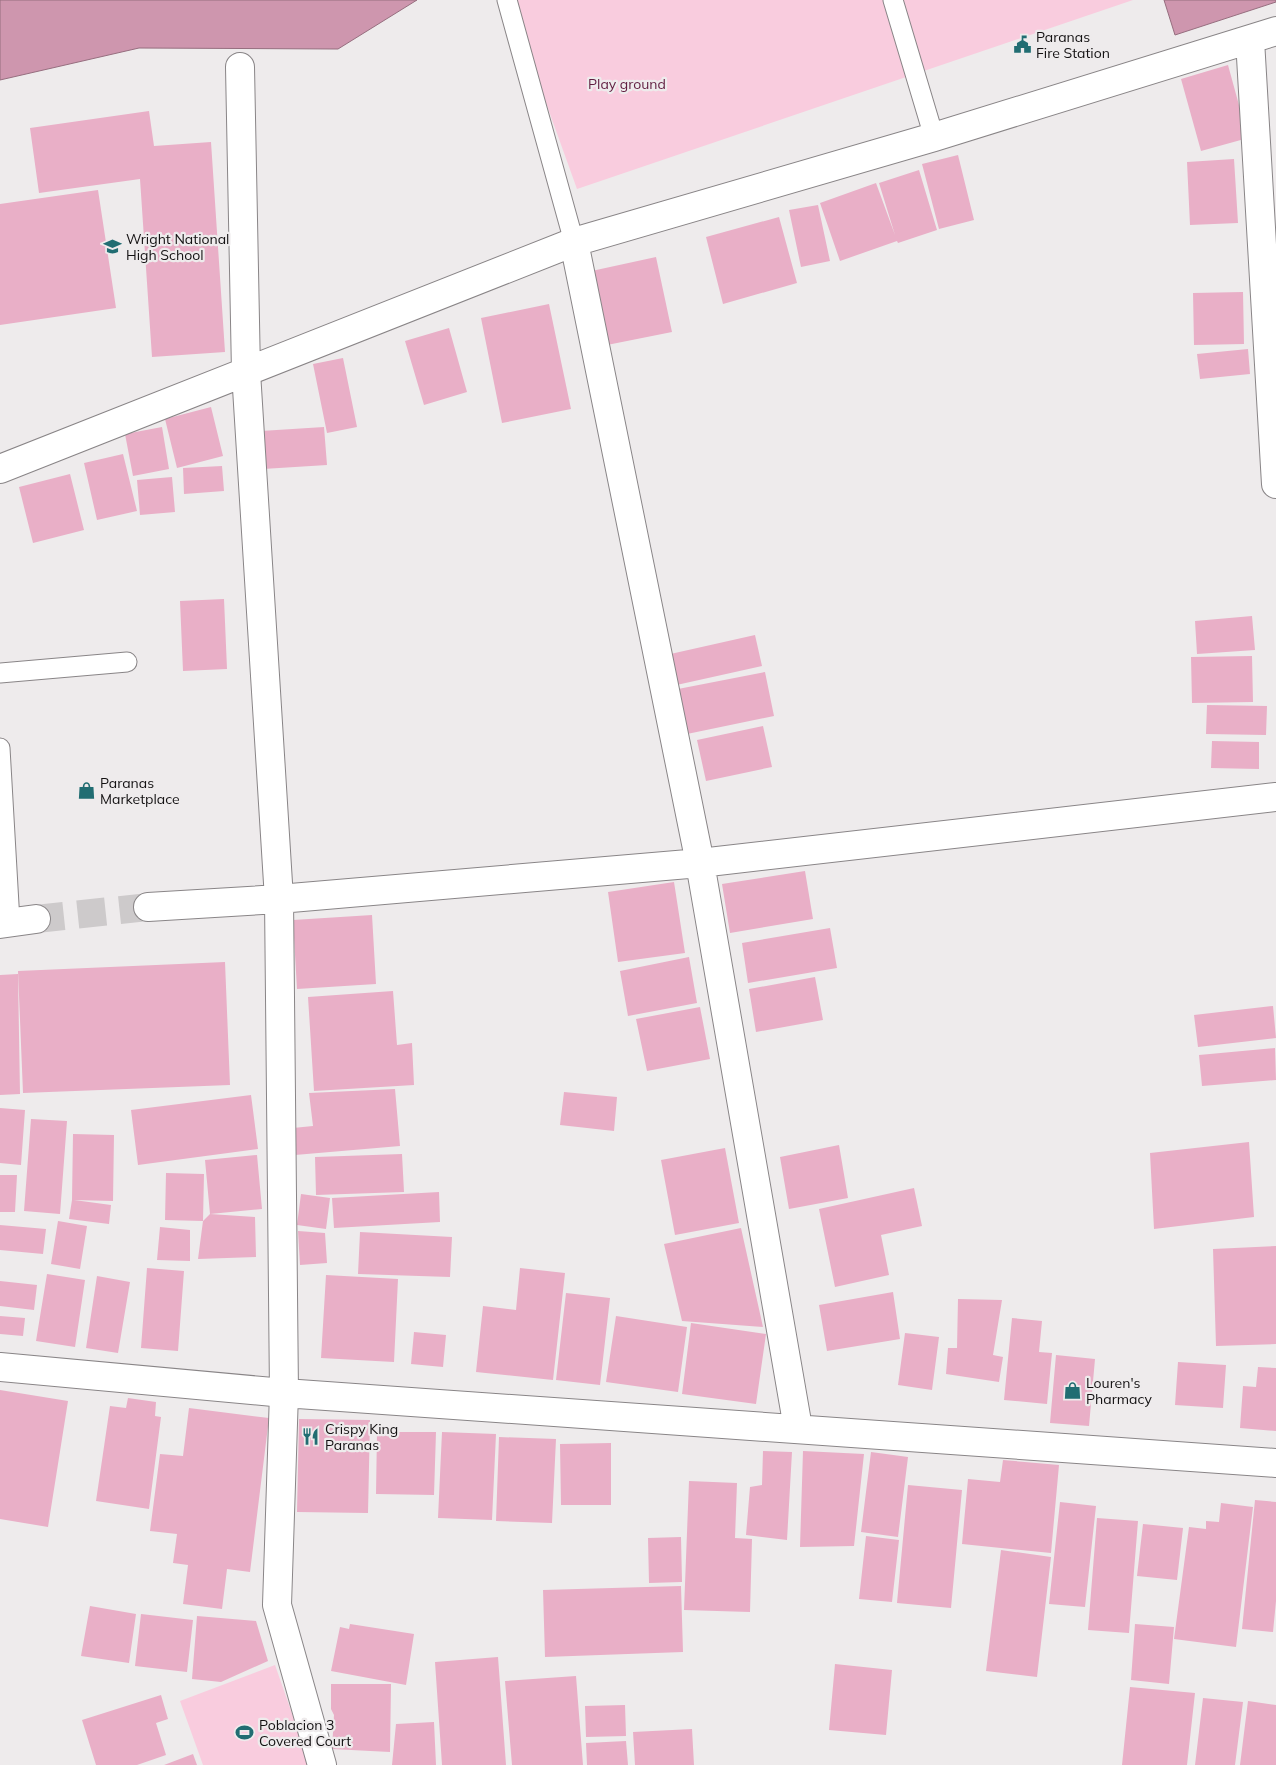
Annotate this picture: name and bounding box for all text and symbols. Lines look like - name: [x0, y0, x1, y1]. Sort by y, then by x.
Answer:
- place label: Paranas Fire Station: [1036, 28, 1110, 62]
- public building icon: Paranas Fire Station: [1012, 35, 1032, 55]
- park label: Play ground: [588, 75, 666, 93]
- place label: Wright National High School: [126, 230, 229, 264]
- school or university icon: Wright National High School: [102, 237, 122, 257]
- place label: Paranas Marketplace: [100, 774, 180, 808]
- shop icon: Paranas Marketplace: [76, 781, 96, 801]
- place label: Louren's Pharmacy: [1086, 1374, 1152, 1408]
- shop icon: Louren's Pharmacy: [1062, 1381, 1082, 1401]
- place label: Crispy King Paranas: [325, 1420, 398, 1454]
- restaurant icon: Crispy King Paranas: [301, 1427, 321, 1447]
- place label: Poblacion 3 Covered Court: [259, 1716, 351, 1750]
- sports icon: Poblacion 3 Covered Court: [235, 1723, 255, 1743]

